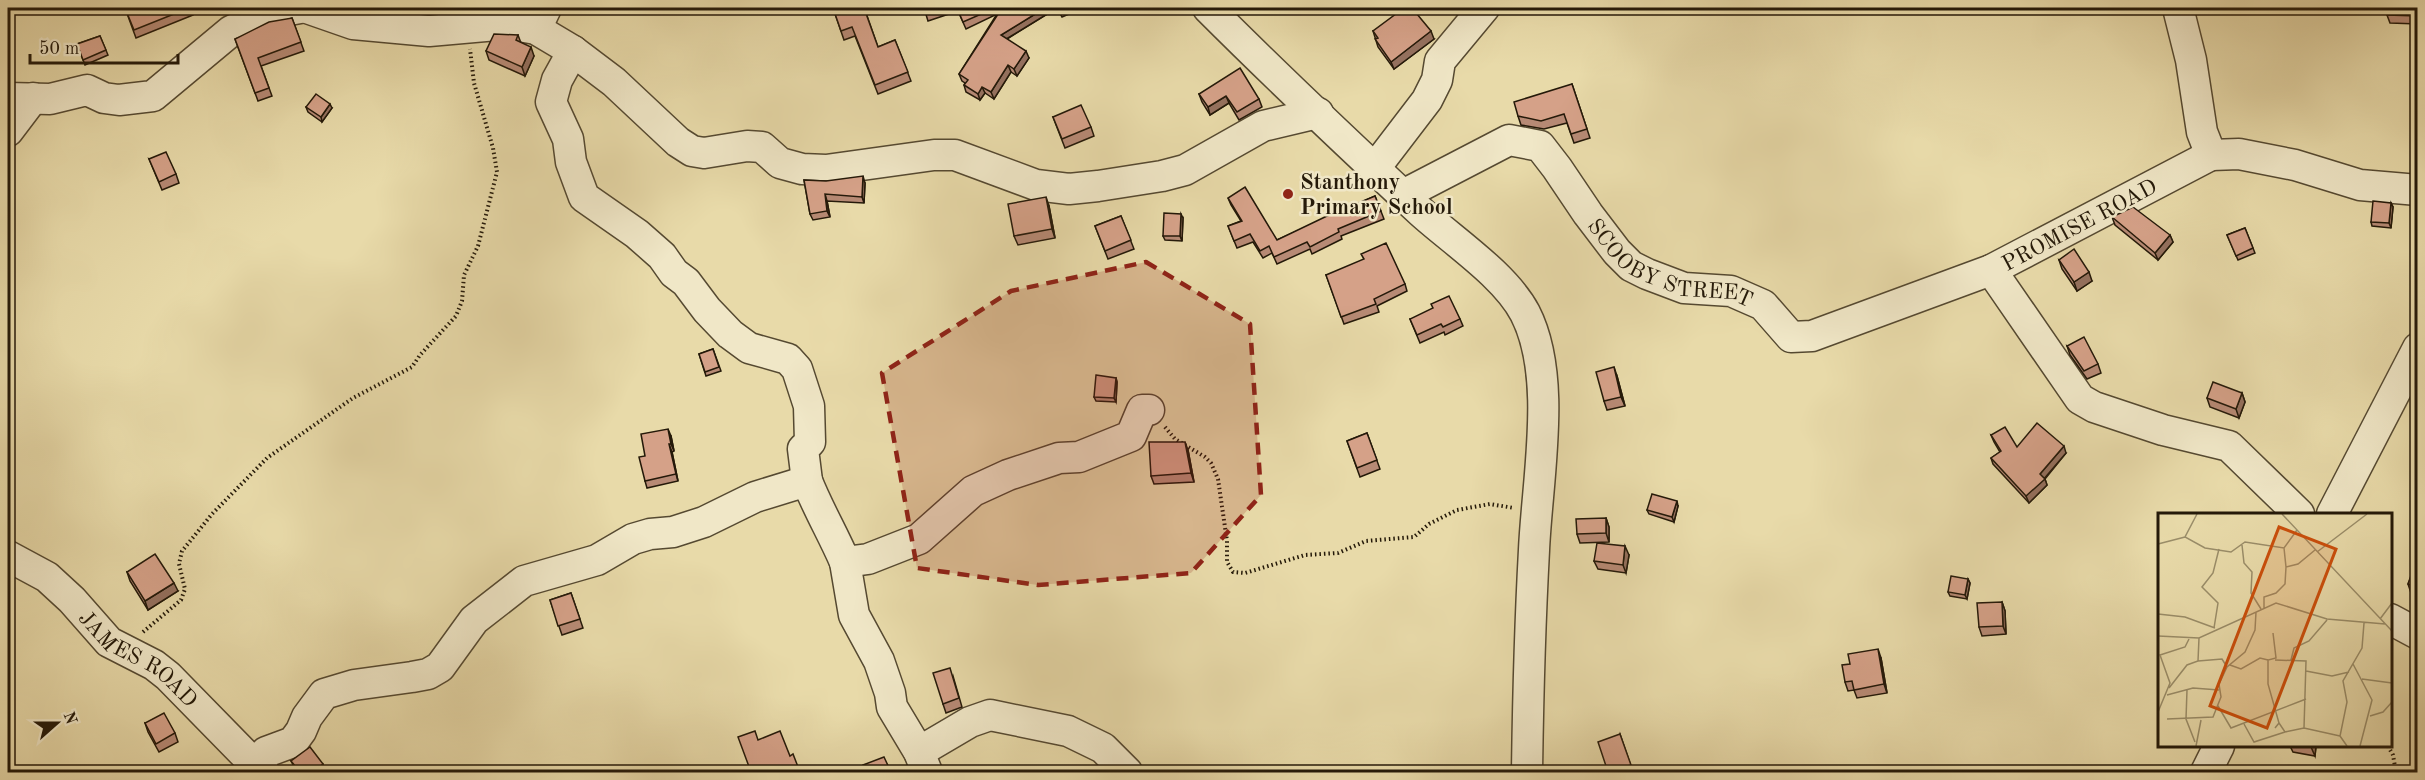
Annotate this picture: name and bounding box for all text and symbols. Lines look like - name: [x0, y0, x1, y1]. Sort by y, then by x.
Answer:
- scale bar: [30, 27, 178, 65]
- text: 50 m: [39, 40, 79, 58]
- place label: Stanthony Primary School: [1300, 172, 1453, 219]
- street label: PROMISE ROAD: [1999, 176, 2161, 276]
- marker: Stanthony Primary School: [1281, 187, 1295, 201]
- street label: SCOOBY STREET: [1583, 215, 1756, 312]
- inset map: [2158, 513, 2392, 747]
- street label: JAMES ROAD: [74, 607, 201, 712]
- north arrow: [27, 693, 87, 753]
- text: N: [59, 710, 79, 728]

